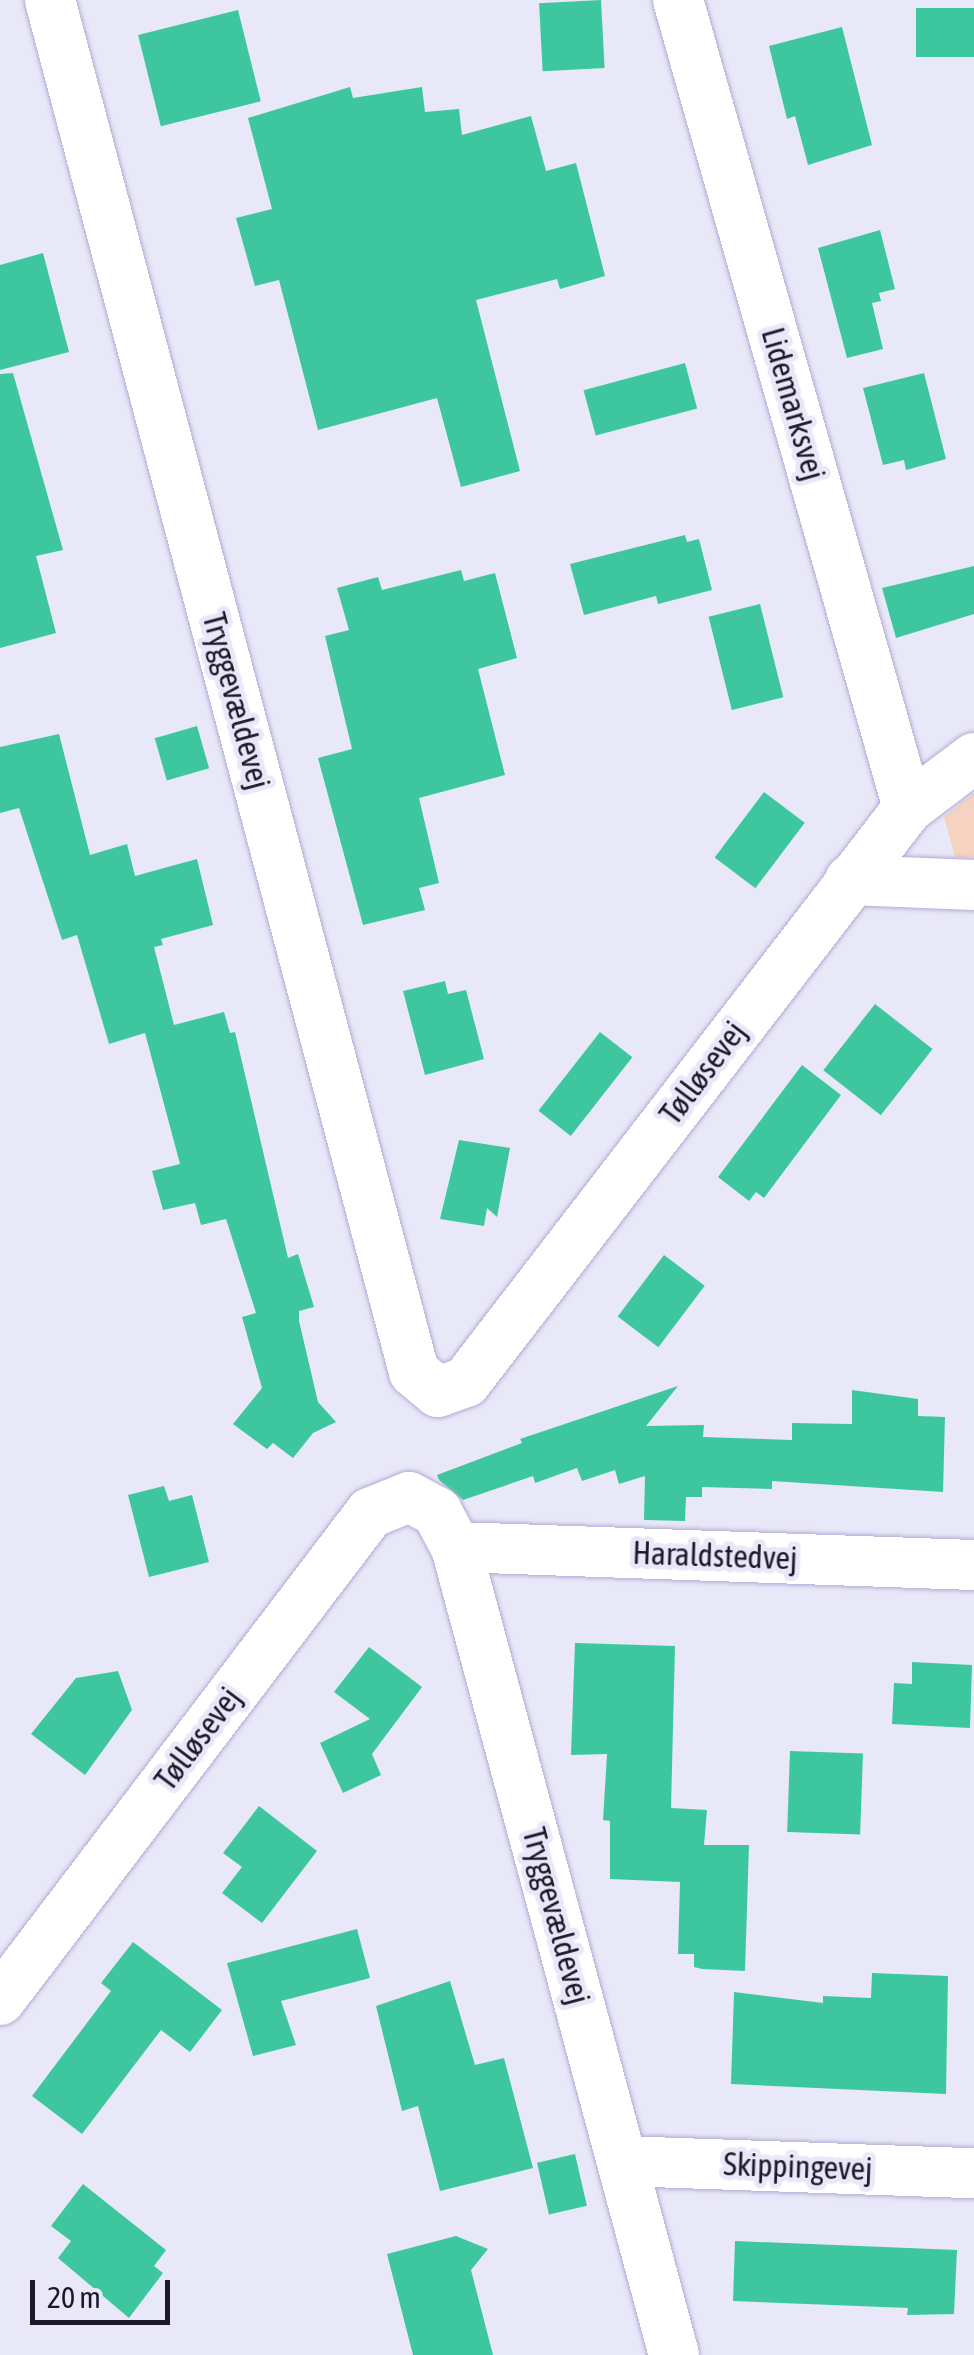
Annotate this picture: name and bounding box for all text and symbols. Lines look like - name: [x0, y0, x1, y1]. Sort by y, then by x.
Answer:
- street label: Lidemarksvej: [753, 323, 833, 485]
- street label: Tryggevældevej: [194, 609, 278, 793]
- street label: Tølløsevej: [652, 1014, 754, 1132]
- street label: Haraldstedvej: [632, 1534, 798, 1578]
- street label: Tølløsevej: [147, 1680, 249, 1798]
- street label: Tryggevældevej: [514, 1824, 598, 2008]
- street label: Skippingevej: [723, 2145, 873, 2189]
- scale bar: [35, 2260, 175, 2322]
- text: 20 m: [47, 2280, 101, 2314]

